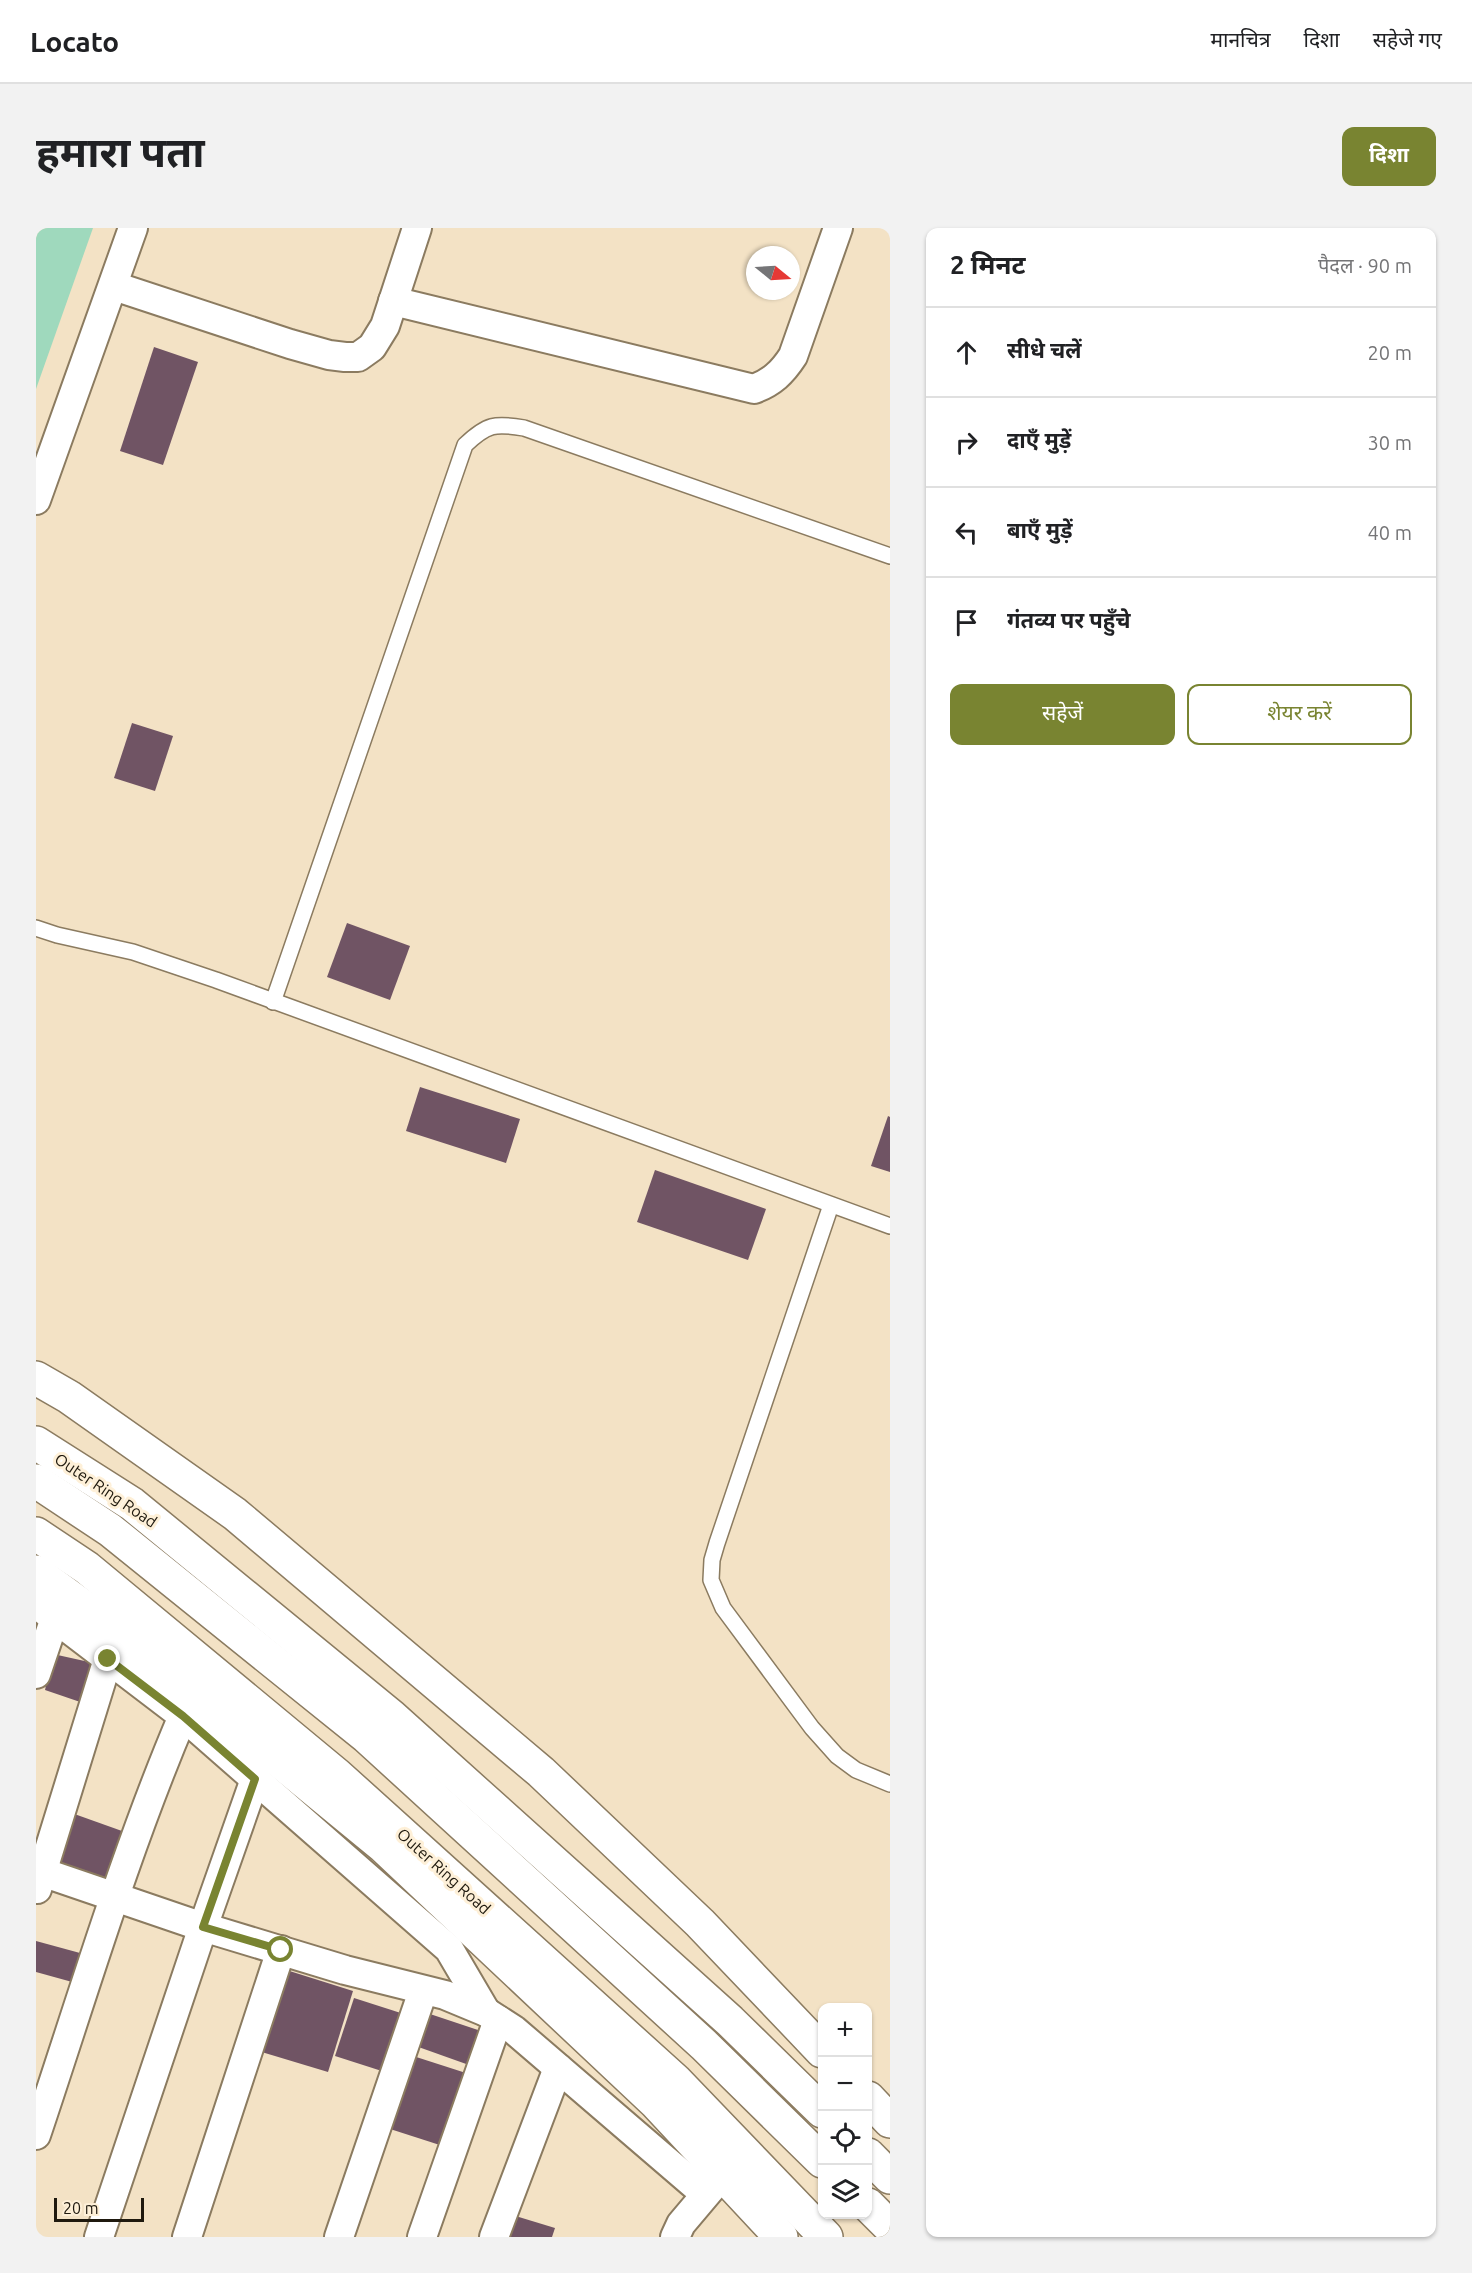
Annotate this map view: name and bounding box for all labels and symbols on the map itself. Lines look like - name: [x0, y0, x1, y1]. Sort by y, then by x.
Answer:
- north arrow: [746, 246, 800, 300]
- street label: Outer Ring Road: [52, 1449, 160, 1531]
- route end: [94, 1645, 120, 1671]
- street label: Outer Ring Road: [394, 1824, 494, 1918]
- route start: [267, 1936, 293, 1962]
- scale bar: [54, 2195, 144, 2222]

